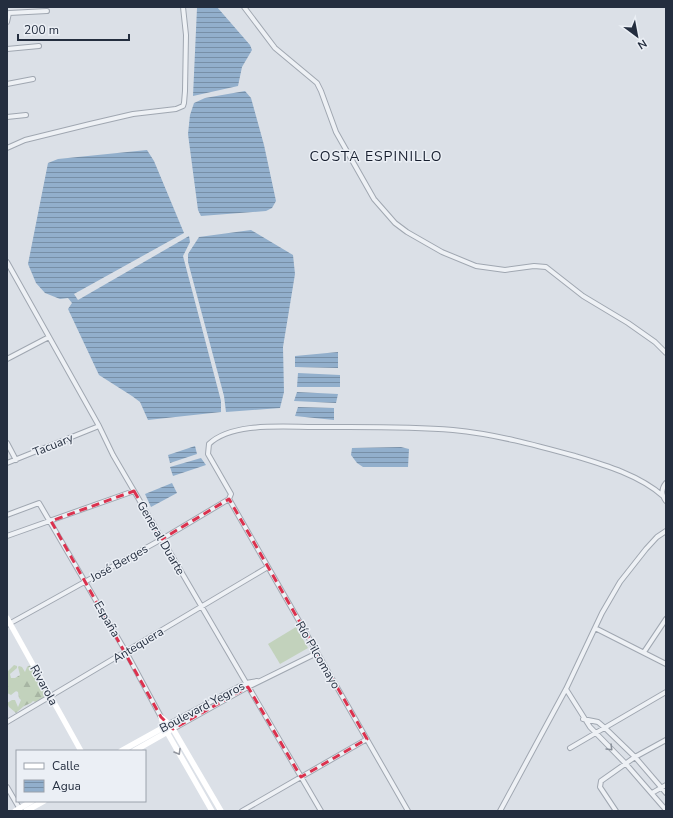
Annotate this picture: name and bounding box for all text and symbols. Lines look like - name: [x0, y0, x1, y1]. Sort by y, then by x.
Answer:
- scale bar: [18, 16, 129, 42]
- north arrow: [617, 16, 657, 56]
- text: 200 m: [24, 22, 59, 38]
- text: N: [635, 36, 650, 53]
- district label: COSTA ESPINILLO: [310, 147, 442, 166]
- street label: Tacuary: [30, 429, 76, 460]
- street label: General Duarte: [133, 498, 189, 578]
- street label: José Berges: [86, 540, 151, 586]
- street label: España: [90, 598, 124, 640]
- street label: Río Pilcomayo: [292, 618, 344, 692]
- street label: Antequera: [110, 624, 166, 666]
- street label: Rivarola: [26, 662, 62, 708]
- street label: Boulevard Yegros: [157, 678, 248, 736]
- one-way arrow: [605, 743, 613, 751]
- one-way arrow: [173, 748, 180, 755]
- legend: [16, 750, 146, 802]
- text: Calle: [52, 758, 80, 774]
- text: Agua: [52, 778, 81, 794]

